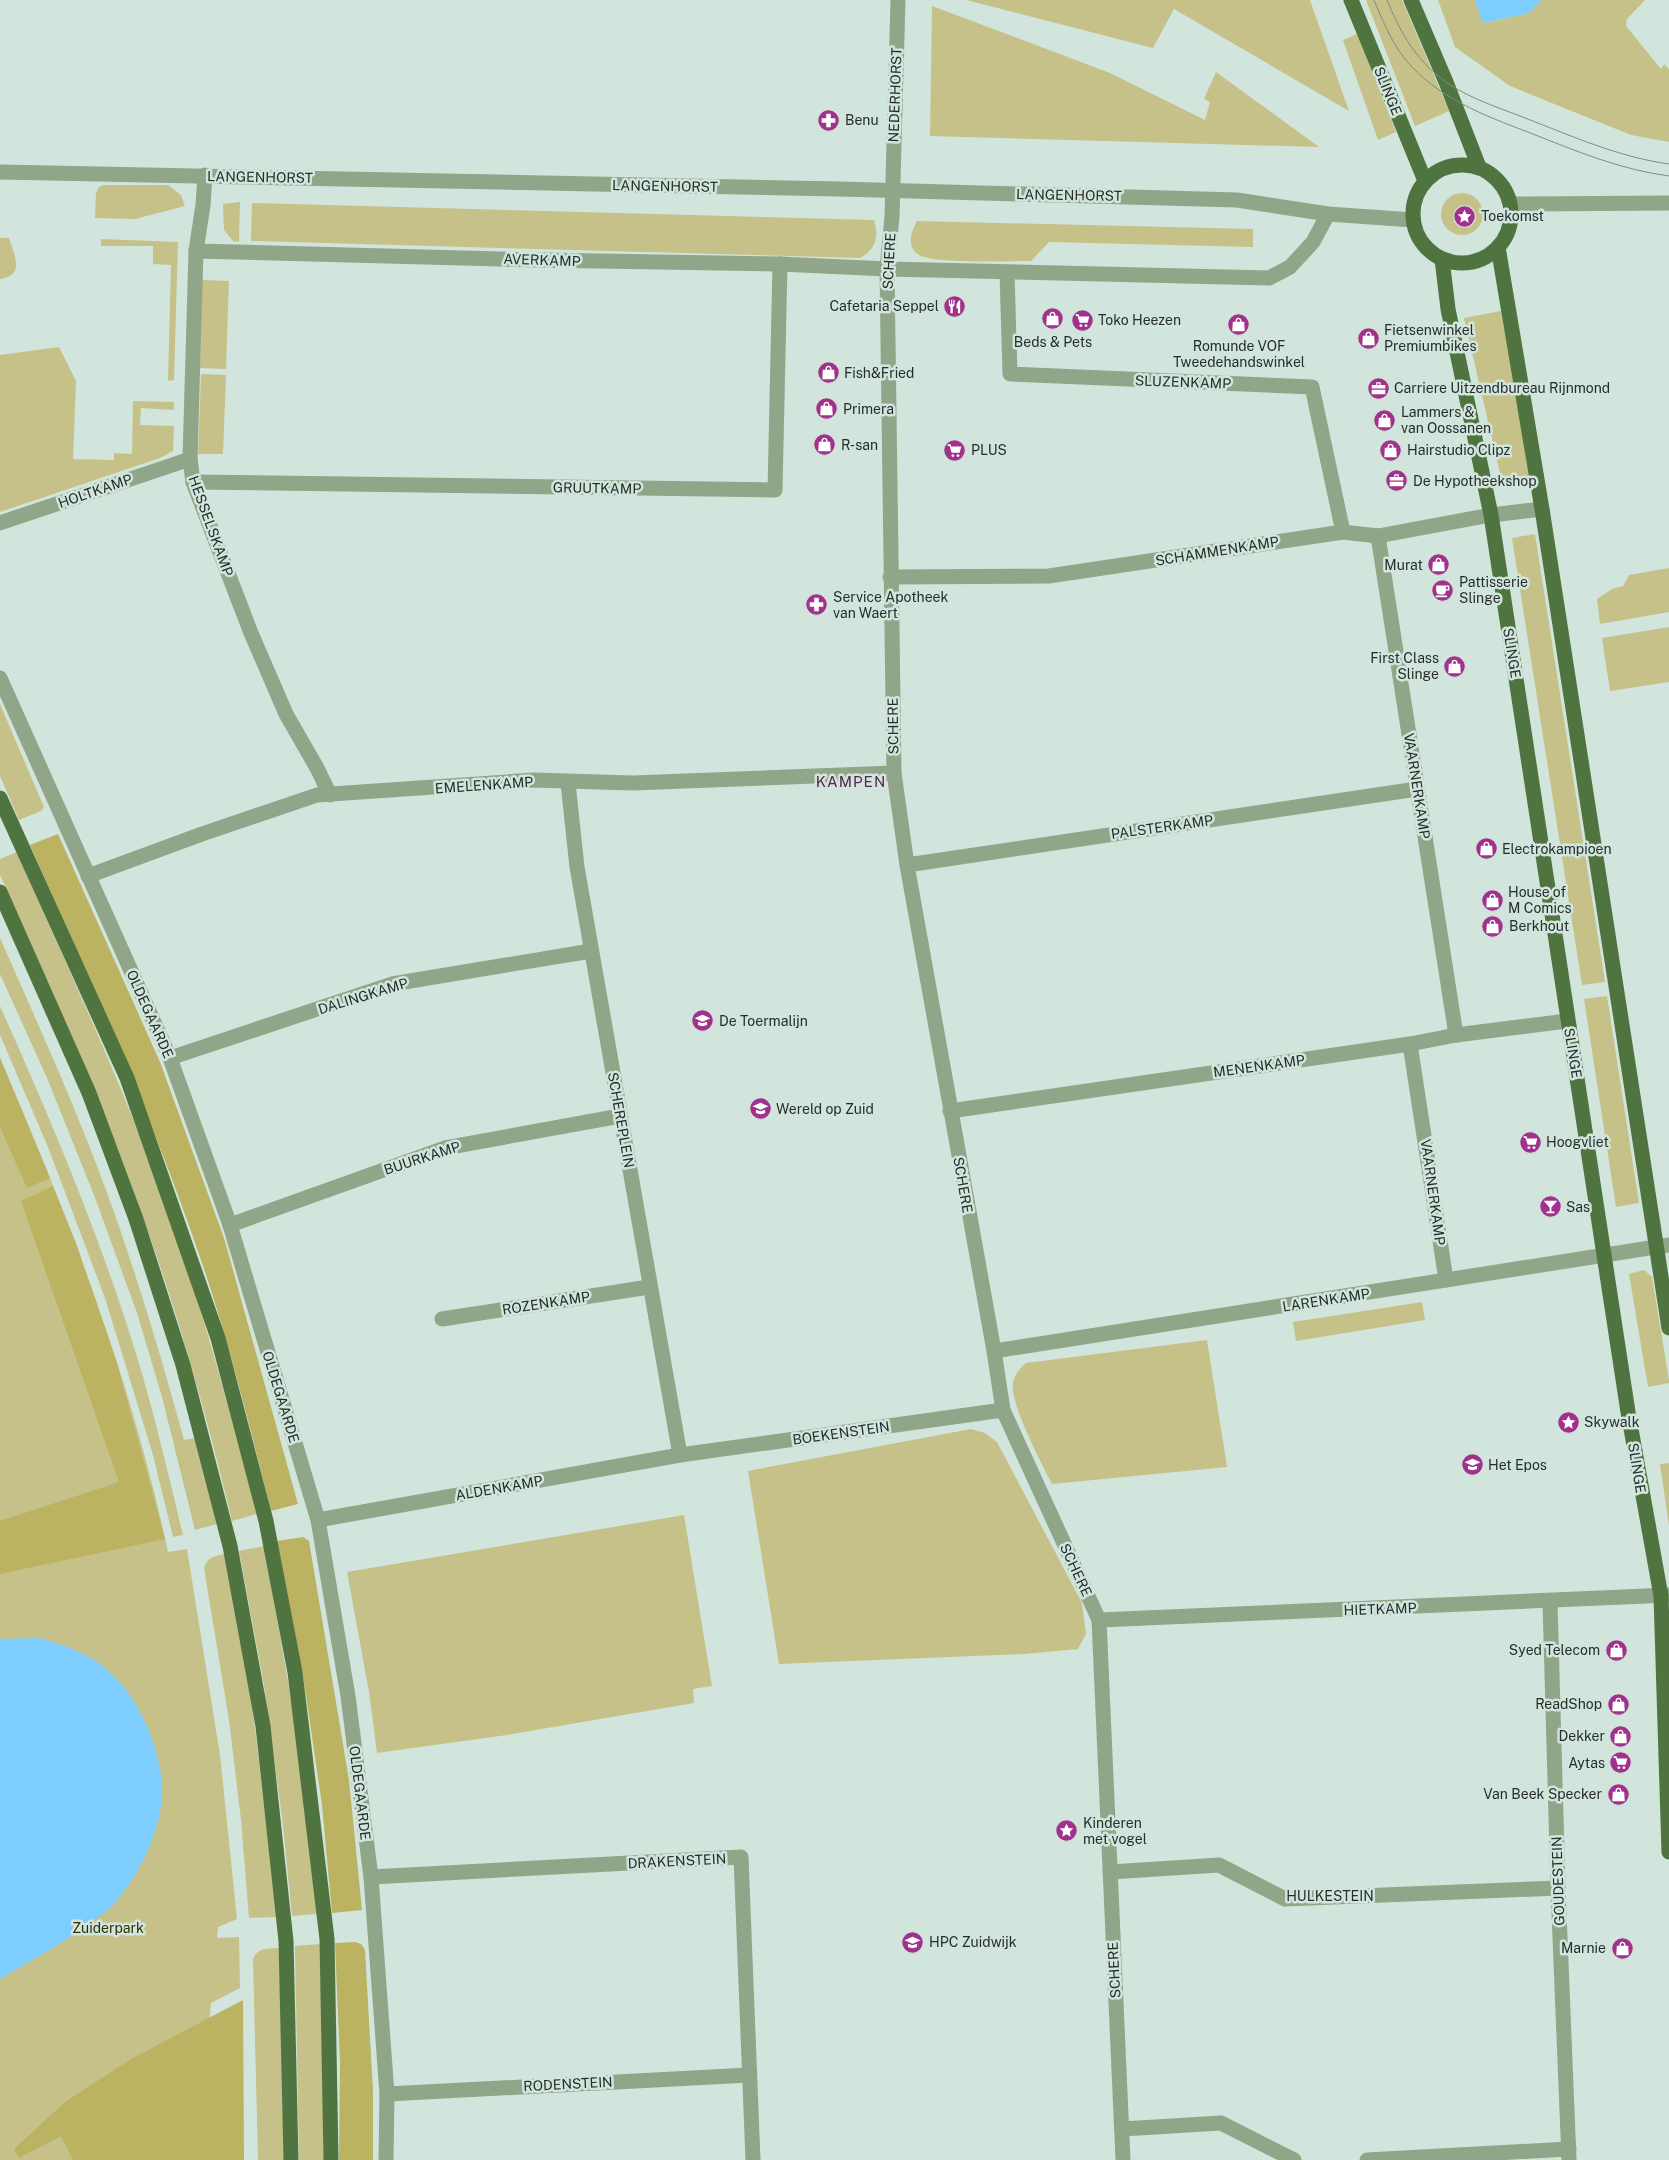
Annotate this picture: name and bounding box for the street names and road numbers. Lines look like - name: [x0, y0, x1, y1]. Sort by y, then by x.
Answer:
- street label: NEDERHORST: [885, 47, 905, 143]
- street label: SLINGE: [1371, 64, 1405, 118]
- street label: LANGENHORST: [207, 168, 313, 186]
- street label: LANGENHORST: [612, 177, 718, 195]
- street label: LANGENHORST: [1016, 186, 1122, 204]
- street label: SCHERE: [880, 232, 898, 290]
- street label: AVERKAMP: [503, 251, 581, 269]
- street label: SLUZENKAMP: [1135, 372, 1231, 392]
- street label: HOLTKAMP: [56, 471, 134, 511]
- street label: HESSELSKAMP: [185, 474, 237, 578]
- street label: GRUUTKAMP: [553, 479, 641, 497]
- street label: SCHAMMENKAMP: [1154, 533, 1280, 569]
- street label: SLINGE: [1500, 627, 1524, 679]
- street label: SCHERE: [885, 698, 901, 754]
- street label: VAARNERKAMP: [1401, 732, 1433, 840]
- street label: EMELENKAMP: [434, 774, 534, 796]
- street label: PALSTERKAMP: [1110, 812, 1214, 842]
- street label: OLDEGAARDE: [123, 967, 177, 1061]
- street label: DALINGKAMP: [316, 975, 410, 1017]
- street label: SLINGE: [1561, 1027, 1585, 1079]
- street label: MENENKAMP: [1212, 1052, 1306, 1080]
- street label: SCHEREPLEIN: [605, 1071, 637, 1169]
- street label: BUURKAMP: [382, 1138, 462, 1178]
- street label: VAARNERKAMP: [1418, 1138, 1448, 1246]
- street label: SCHERE: [950, 1156, 976, 1214]
- street label: LARENKAMP: [1281, 1285, 1371, 1315]
- street label: ROZENKAMP: [501, 1288, 591, 1318]
- street label: OLDEGAARDE: [259, 1349, 303, 1445]
- street label: BOEKENSTEIN: [791, 1418, 891, 1448]
- street label: SLINGE: [1625, 1442, 1649, 1494]
- street label: ALDENKAMP: [454, 1472, 544, 1504]
- street label: SCHERE: [1057, 1541, 1095, 1599]
- street label: HIETKAMP: [1343, 1600, 1417, 1618]
- street label: OLDEGAARDE: [346, 1745, 374, 1841]
- street label: GOUDESTEIN: [1548, 1836, 1568, 1926]
- street label: DRAKENSTEIN: [627, 1850, 727, 1872]
- street label: HULKESTEIN: [1286, 1888, 1374, 1904]
- street label: SCHERE: [1105, 1941, 1123, 1999]
- street label: RODENSTEIN: [523, 2074, 613, 2094]

